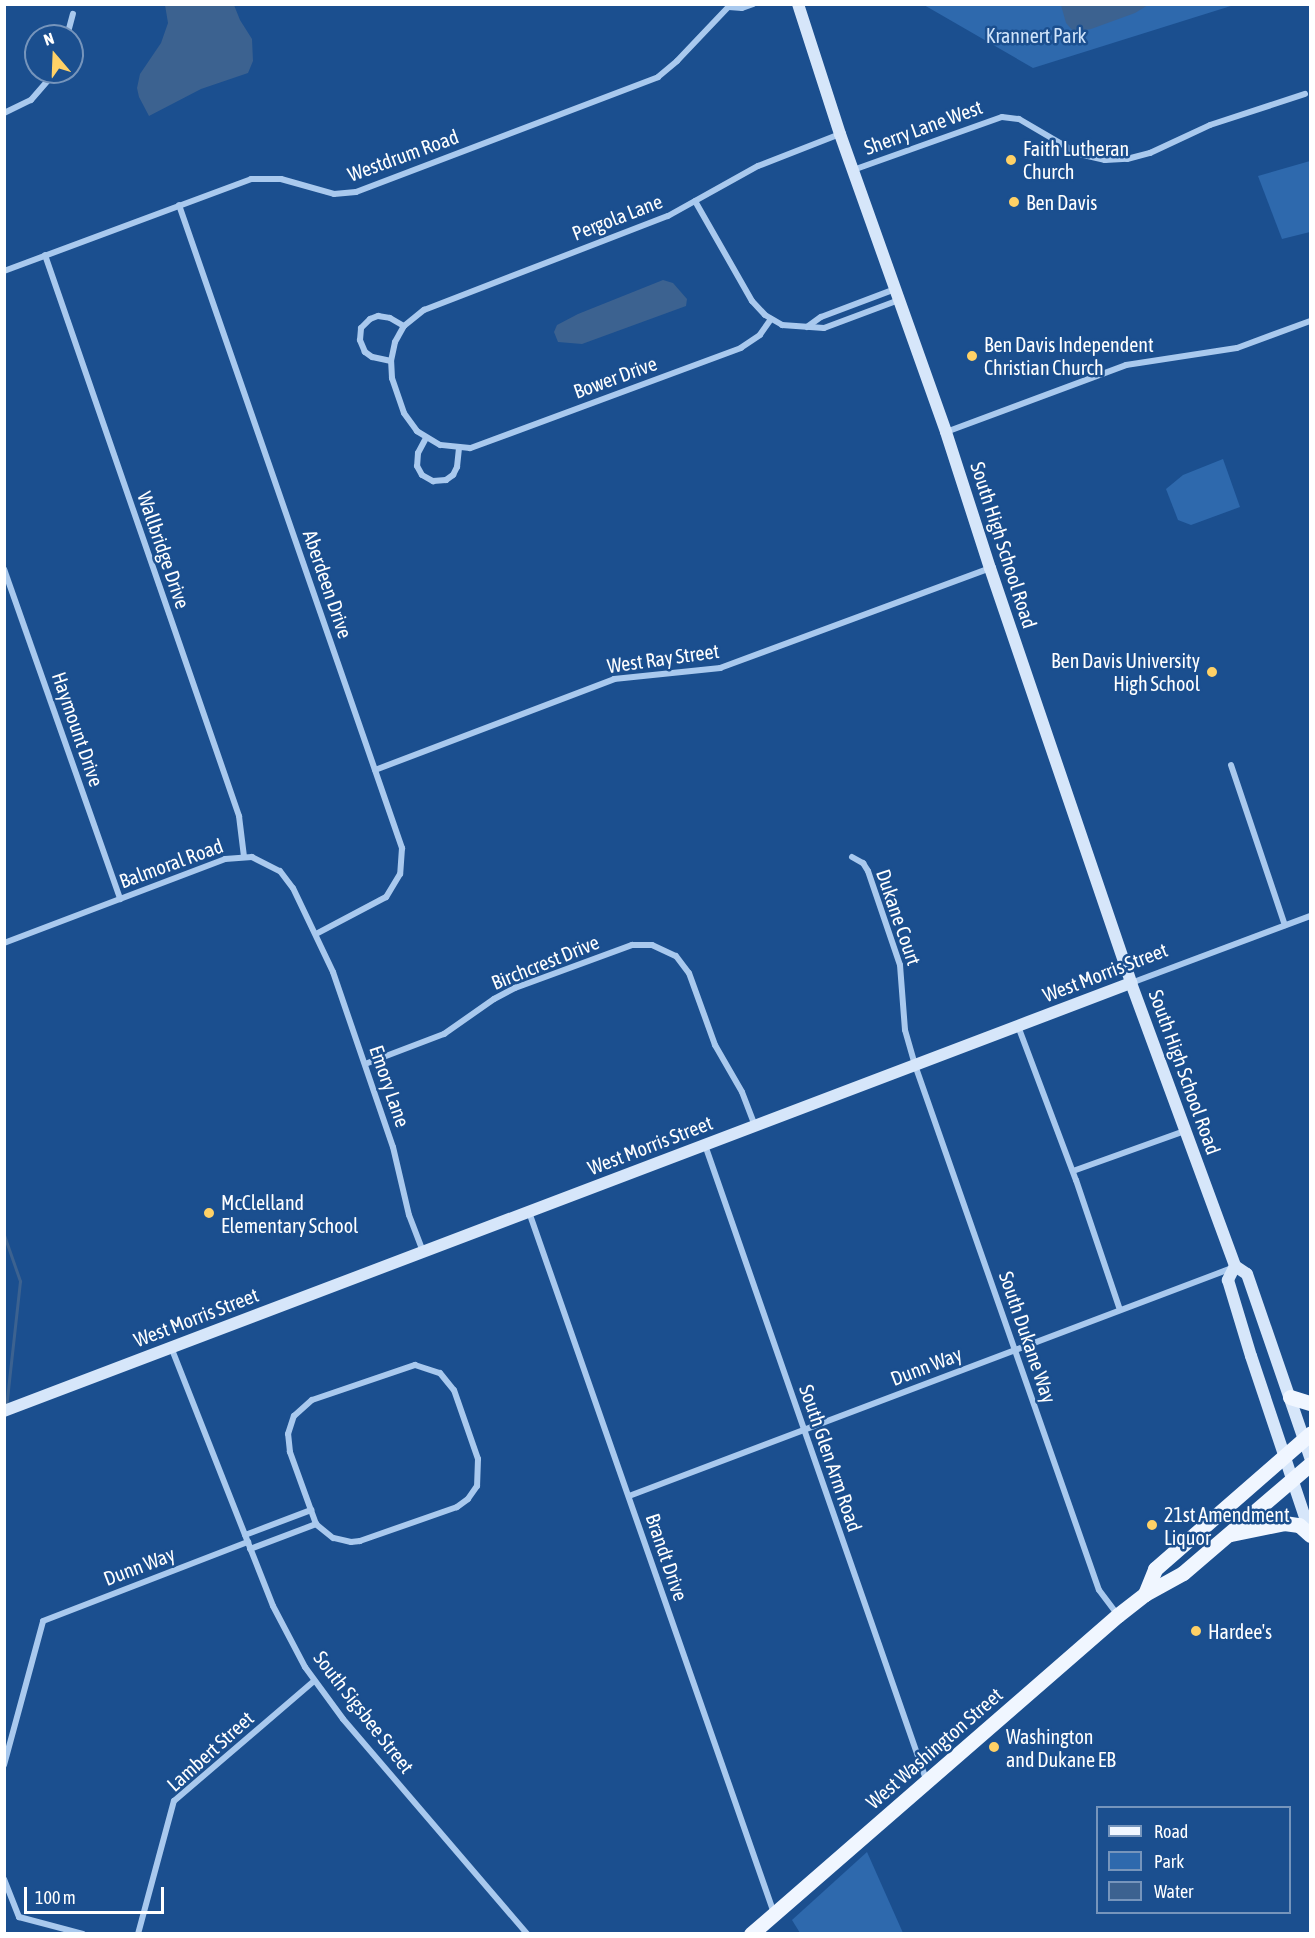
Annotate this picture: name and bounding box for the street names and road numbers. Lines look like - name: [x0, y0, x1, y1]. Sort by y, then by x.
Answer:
- street label: Sherry Lane West: [860, 94, 986, 160]
- street label: Westdrum Road: [344, 124, 462, 186]
- street label: Pergola Lane: [568, 189, 666, 245]
- street label: Bower Drive: [570, 351, 660, 403]
- street label: South High School Road: [966, 459, 1042, 631]
- street label: Wallbridge Drive: [133, 488, 195, 612]
- street label: Aberdeen Drive: [298, 527, 358, 641]
- street label: West Ray Street: [606, 638, 720, 678]
- street label: Haymount Drive: [47, 669, 109, 789]
- street label: Balmoral Road: [116, 833, 226, 893]
- street label: Dukane Court: [871, 866, 927, 968]
- street label: Birchcrest Drive: [488, 930, 602, 994]
- street label: West Morris Street: [1039, 937, 1171, 1007]
- street label: South High School Road: [1144, 986, 1226, 1158]
- street label: Emory Lane: [365, 1042, 415, 1130]
- street label: West Morris Street: [584, 1110, 716, 1180]
- street label: South Dukane Way: [994, 1268, 1062, 1406]
- street label: West Morris Street: [130, 1282, 262, 1352]
- street label: Dunn Way: [887, 1341, 965, 1391]
- street label: South Glen Arm Road: [795, 1381, 867, 1535]
- street label: Brandt Drive: [641, 1510, 693, 1604]
- street label: Dunn Way: [100, 1541, 178, 1591]
- street label: South Sigsbee Street: [309, 1646, 419, 1778]
- street label: West Washington Street: [861, 1682, 1007, 1814]
- street label: Lambert Street: [162, 1706, 258, 1796]

